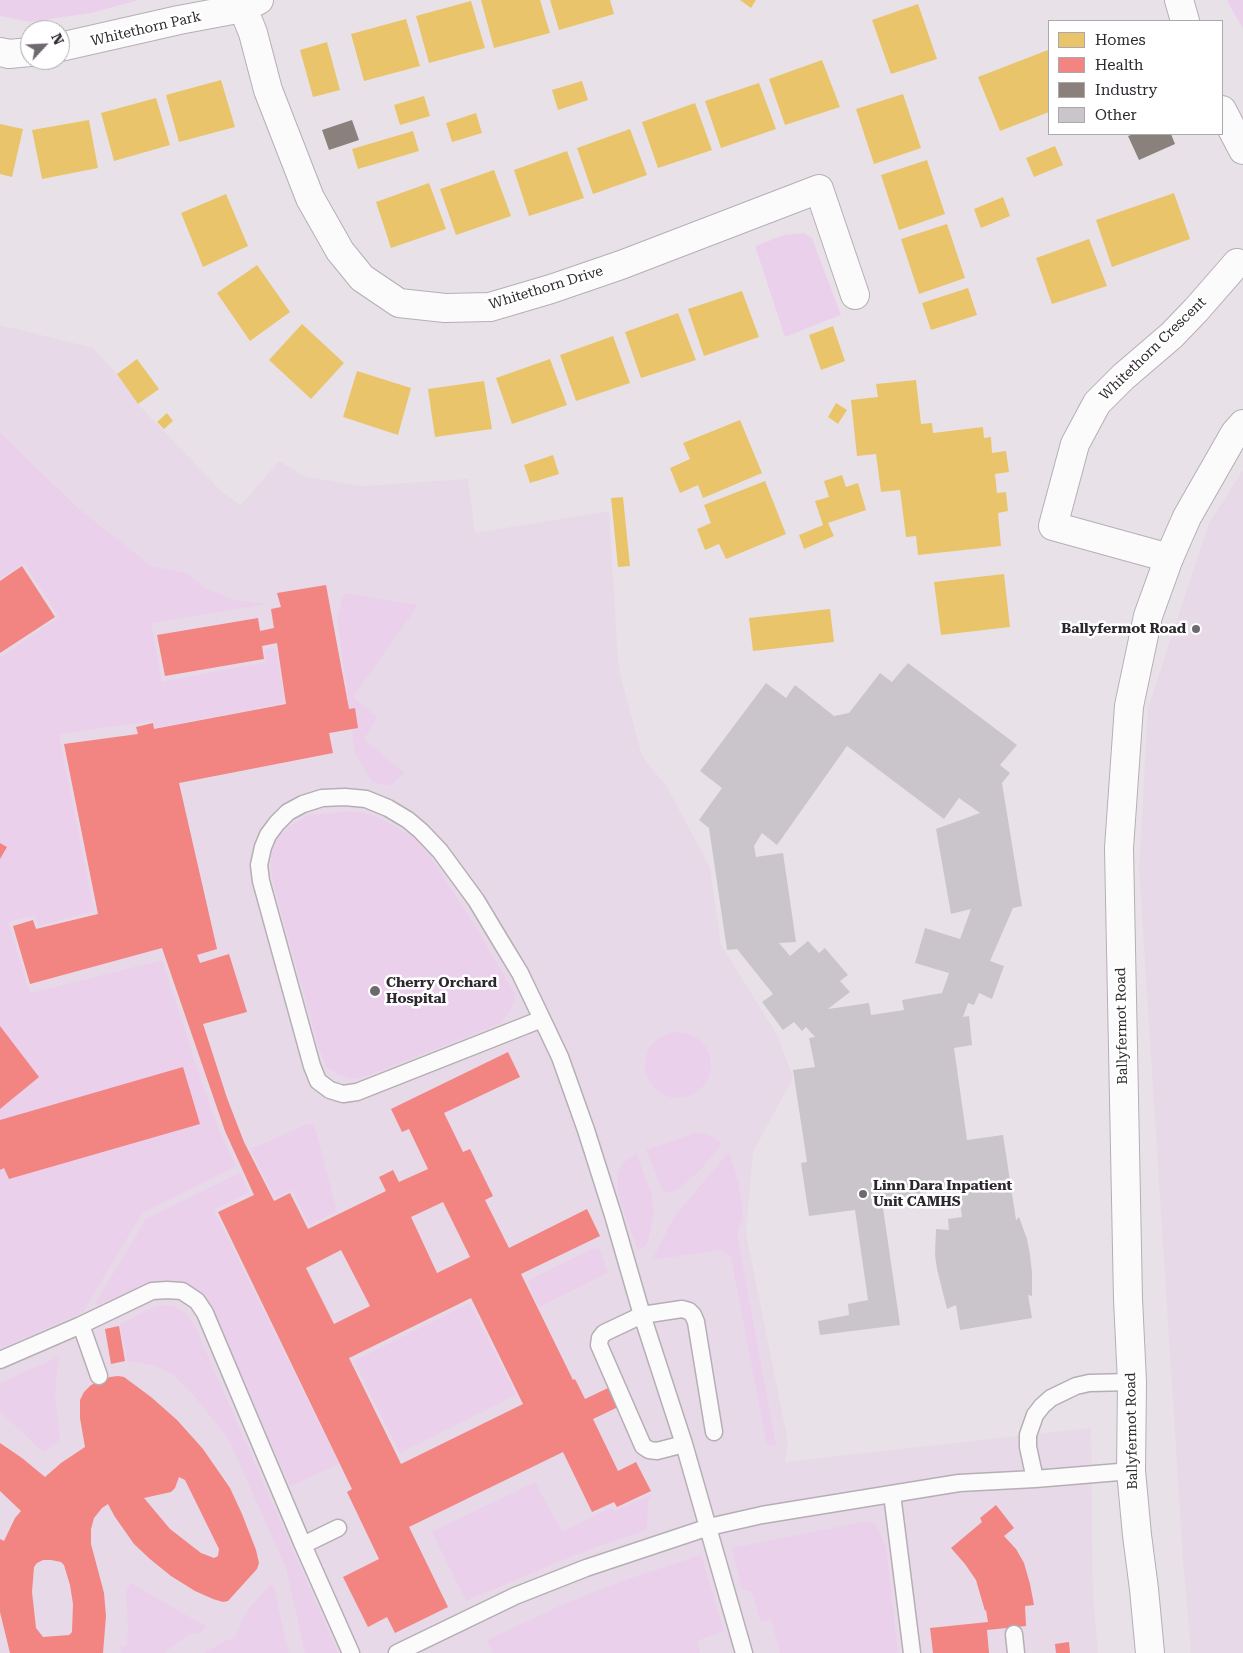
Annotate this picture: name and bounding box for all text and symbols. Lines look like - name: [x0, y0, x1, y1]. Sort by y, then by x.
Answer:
- street label: Whitethorn Park: [89, 8, 203, 50]
- north arrow: [20, 20, 70, 70]
- legend: [1048, 20, 1223, 135]
- text: N: [48, 31, 67, 47]
- text: Homes: [1095, 31, 1146, 49]
- text: Health: [1095, 56, 1144, 74]
- text: Industry: [1095, 81, 1157, 99]
- text: Other: [1095, 106, 1137, 124]
- street label: Whitethorn Drive: [487, 263, 605, 313]
- street label: Whitethorn Crescent: [1096, 294, 1210, 404]
- place label: Ballyfermot Road: [1061, 621, 1186, 637]
- marker: Ballyfermot Road: [1190, 623, 1202, 635]
- street label: Ballyfermot Road: [1113, 967, 1131, 1085]
- place label: Cherry Orchard Hospital: [386, 975, 497, 1008]
- marker: Cherry Orchard Hospital: [368, 984, 382, 998]
- place label: Linn Dara Inpatient Unit CAMHS: [873, 1178, 1012, 1210]
- marker: Linn Dara Inpatient Unit CAMHS: [857, 1188, 869, 1200]
- street label: Ballyfermot Road: [1123, 1372, 1141, 1490]

